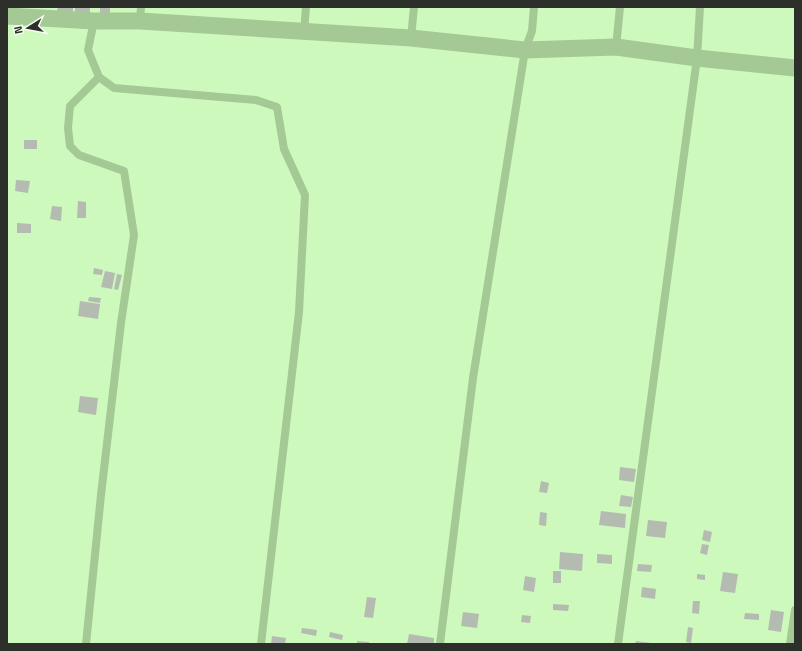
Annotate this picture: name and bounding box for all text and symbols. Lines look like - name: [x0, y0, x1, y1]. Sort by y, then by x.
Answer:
- north arrow: [8, 8, 48, 48]
- text: N: [10, 25, 27, 35]

